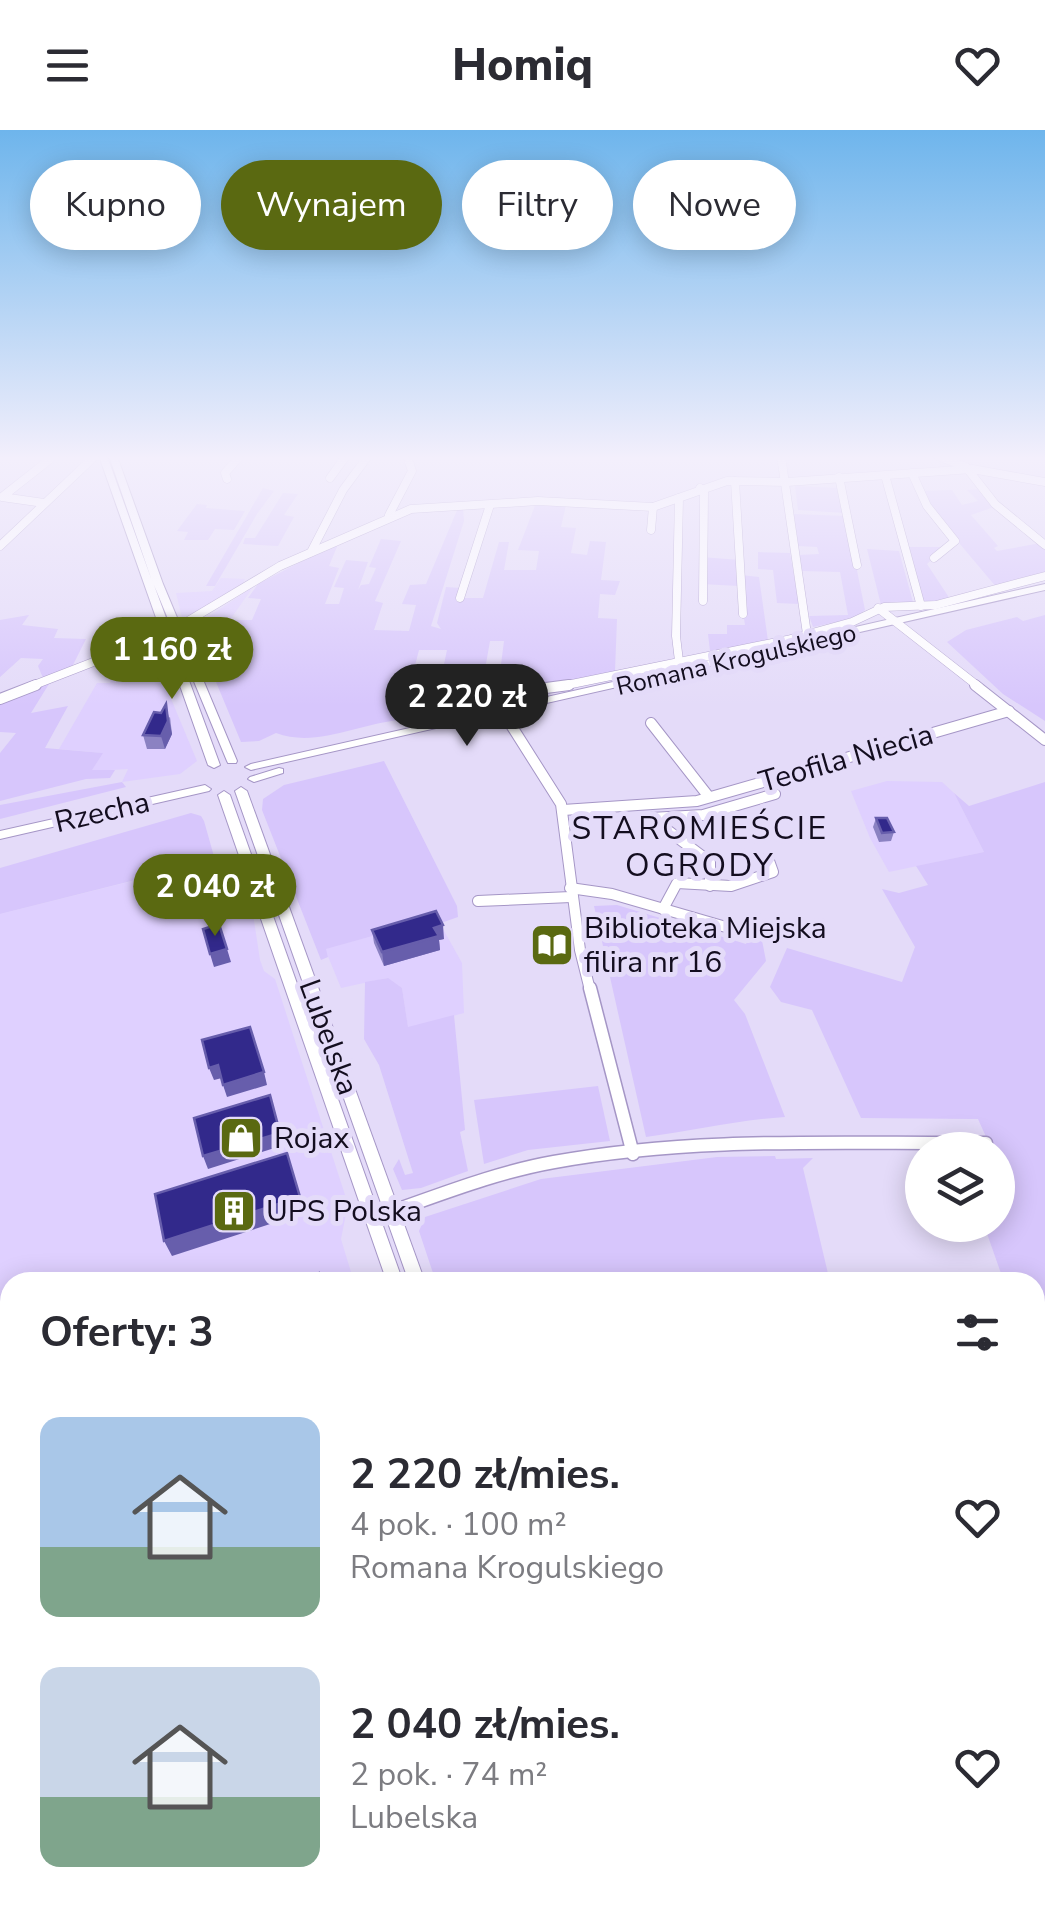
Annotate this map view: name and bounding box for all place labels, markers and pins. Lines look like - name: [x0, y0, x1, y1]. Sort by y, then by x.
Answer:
- pin: 1 160 zł: [69, 617, 275, 702]
- pin: 2 220 zł: [364, 664, 570, 749]
- pin: 2 040 zł: [112, 854, 318, 939]
- place label: Biblioteka Miejska filira nr 16: [584, 908, 827, 983]
- library icon: Biblioteka Miejska filira nr 16: [529, 922, 575, 968]
- shop icon: Rojax: [218, 1115, 264, 1161]
- place label: Rojax: [274, 1118, 349, 1159]
- building icon: UPS Polska: [211, 1188, 257, 1234]
- place label: UPS Polska: [266, 1191, 422, 1232]

